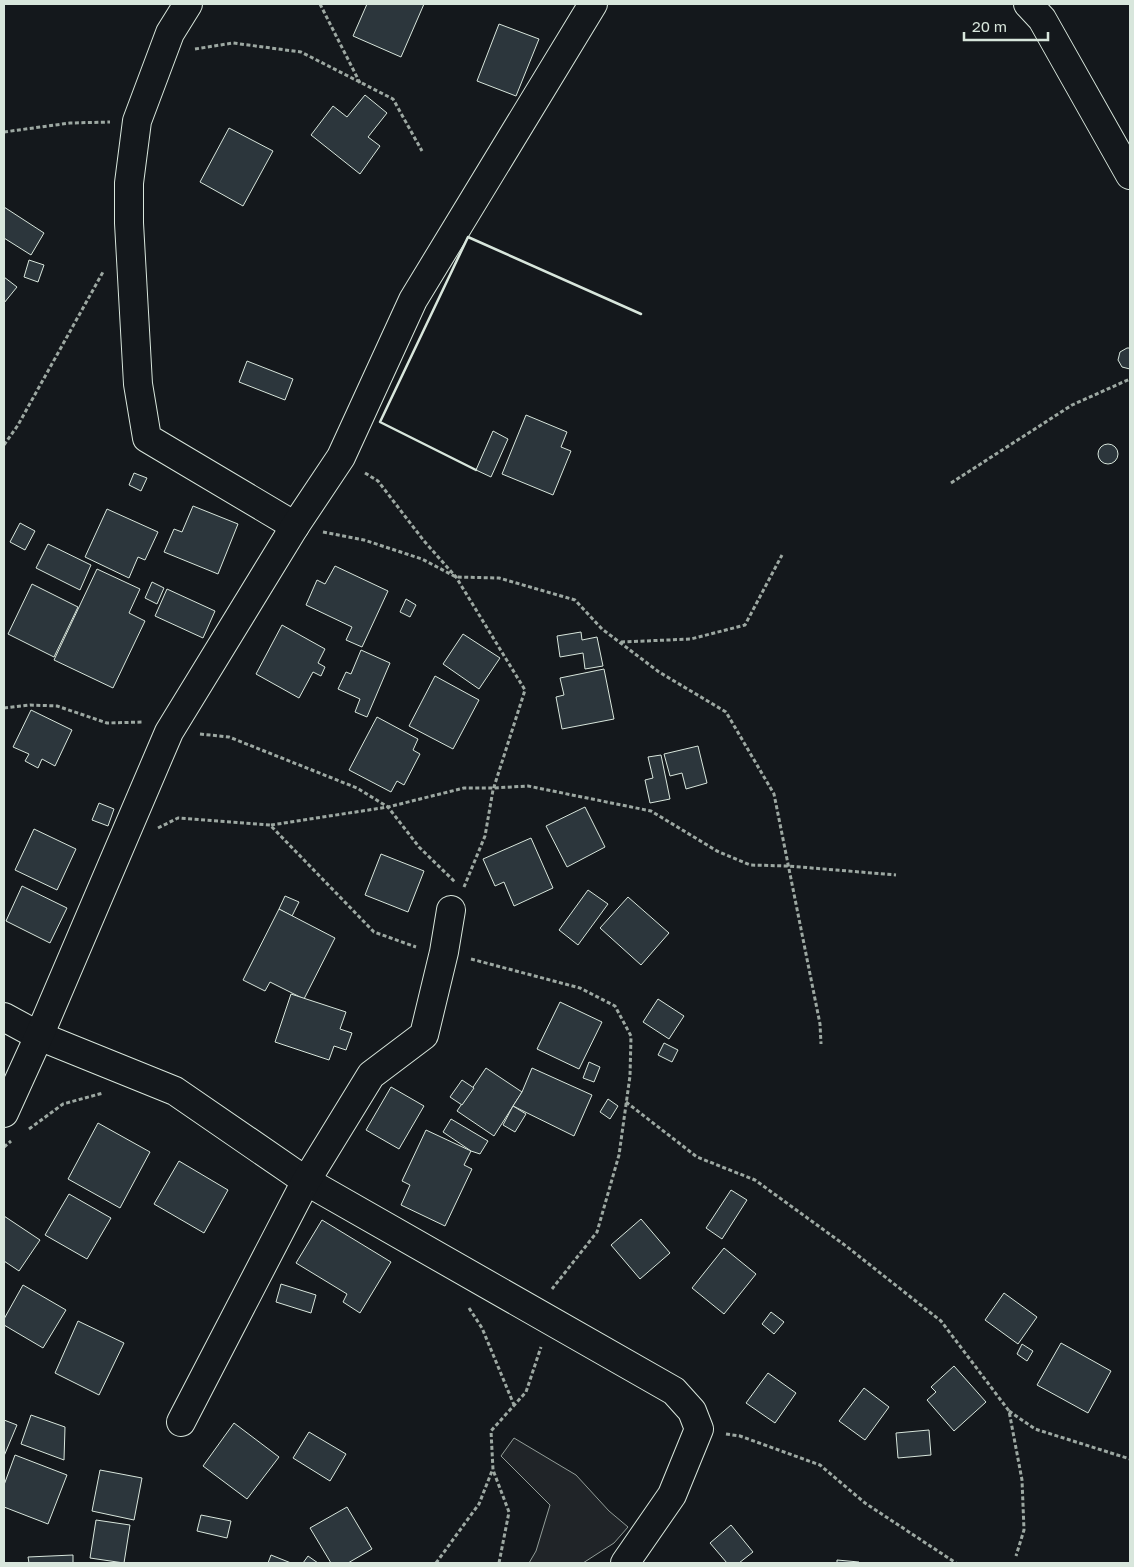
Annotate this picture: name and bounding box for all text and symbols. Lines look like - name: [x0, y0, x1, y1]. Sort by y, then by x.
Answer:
- scale bar: [964, 10, 1048, 42]
- text: 20 m: [972, 17, 1007, 35]

